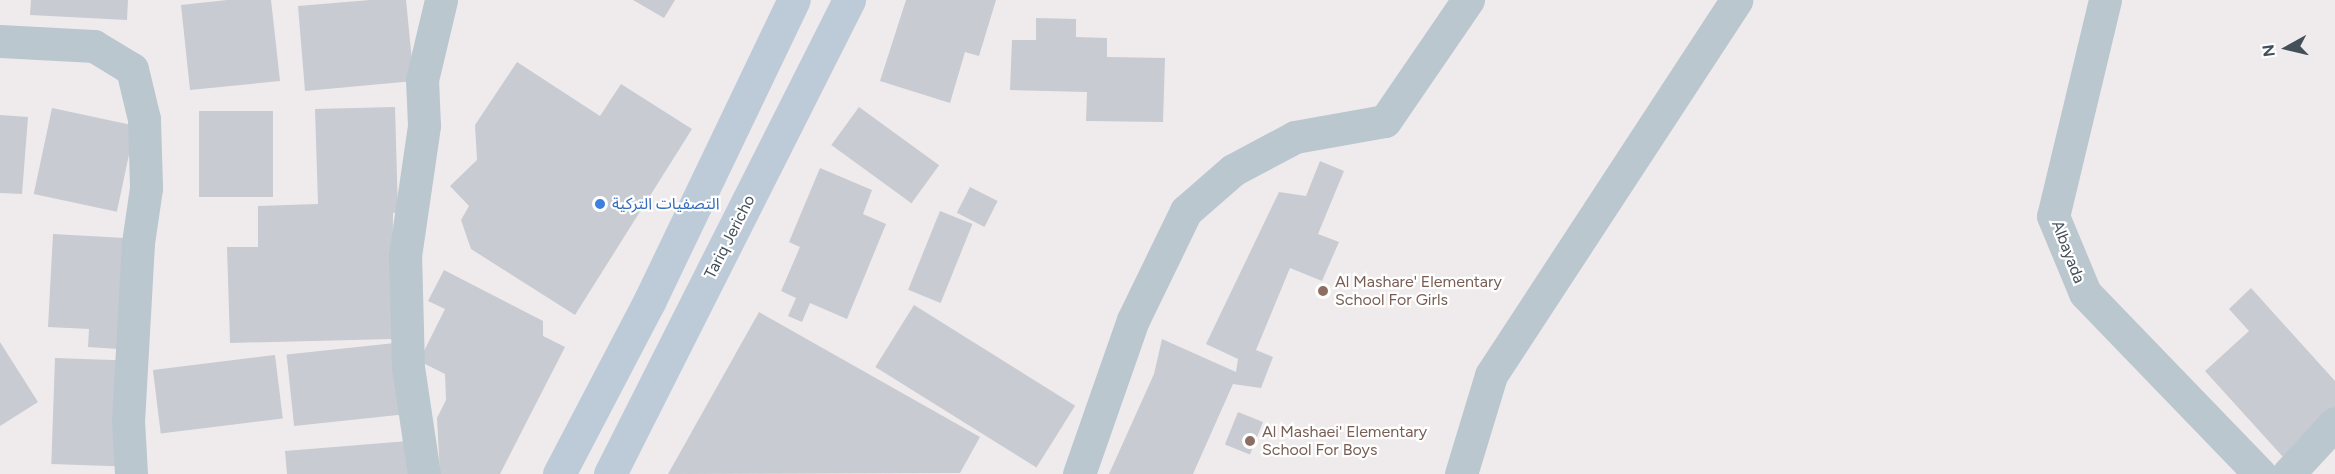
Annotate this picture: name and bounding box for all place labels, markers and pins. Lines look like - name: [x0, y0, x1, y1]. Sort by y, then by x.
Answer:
- place label: التصفيات التركية: [612, 194, 719, 214]
- marker: التصفيات التركية: [593, 197, 607, 211]
- place label: Al Mashare' Elementary School For Girls: [1335, 272, 1502, 310]
- marker: Al Mashare' Elementary School For Girls: [1316, 284, 1330, 298]
- place label: Al Mashaei' Elementary School For Boys: [1262, 422, 1427, 460]
- marker: Al Mashaei' Elementary School For Boys: [1243, 434, 1257, 448]

